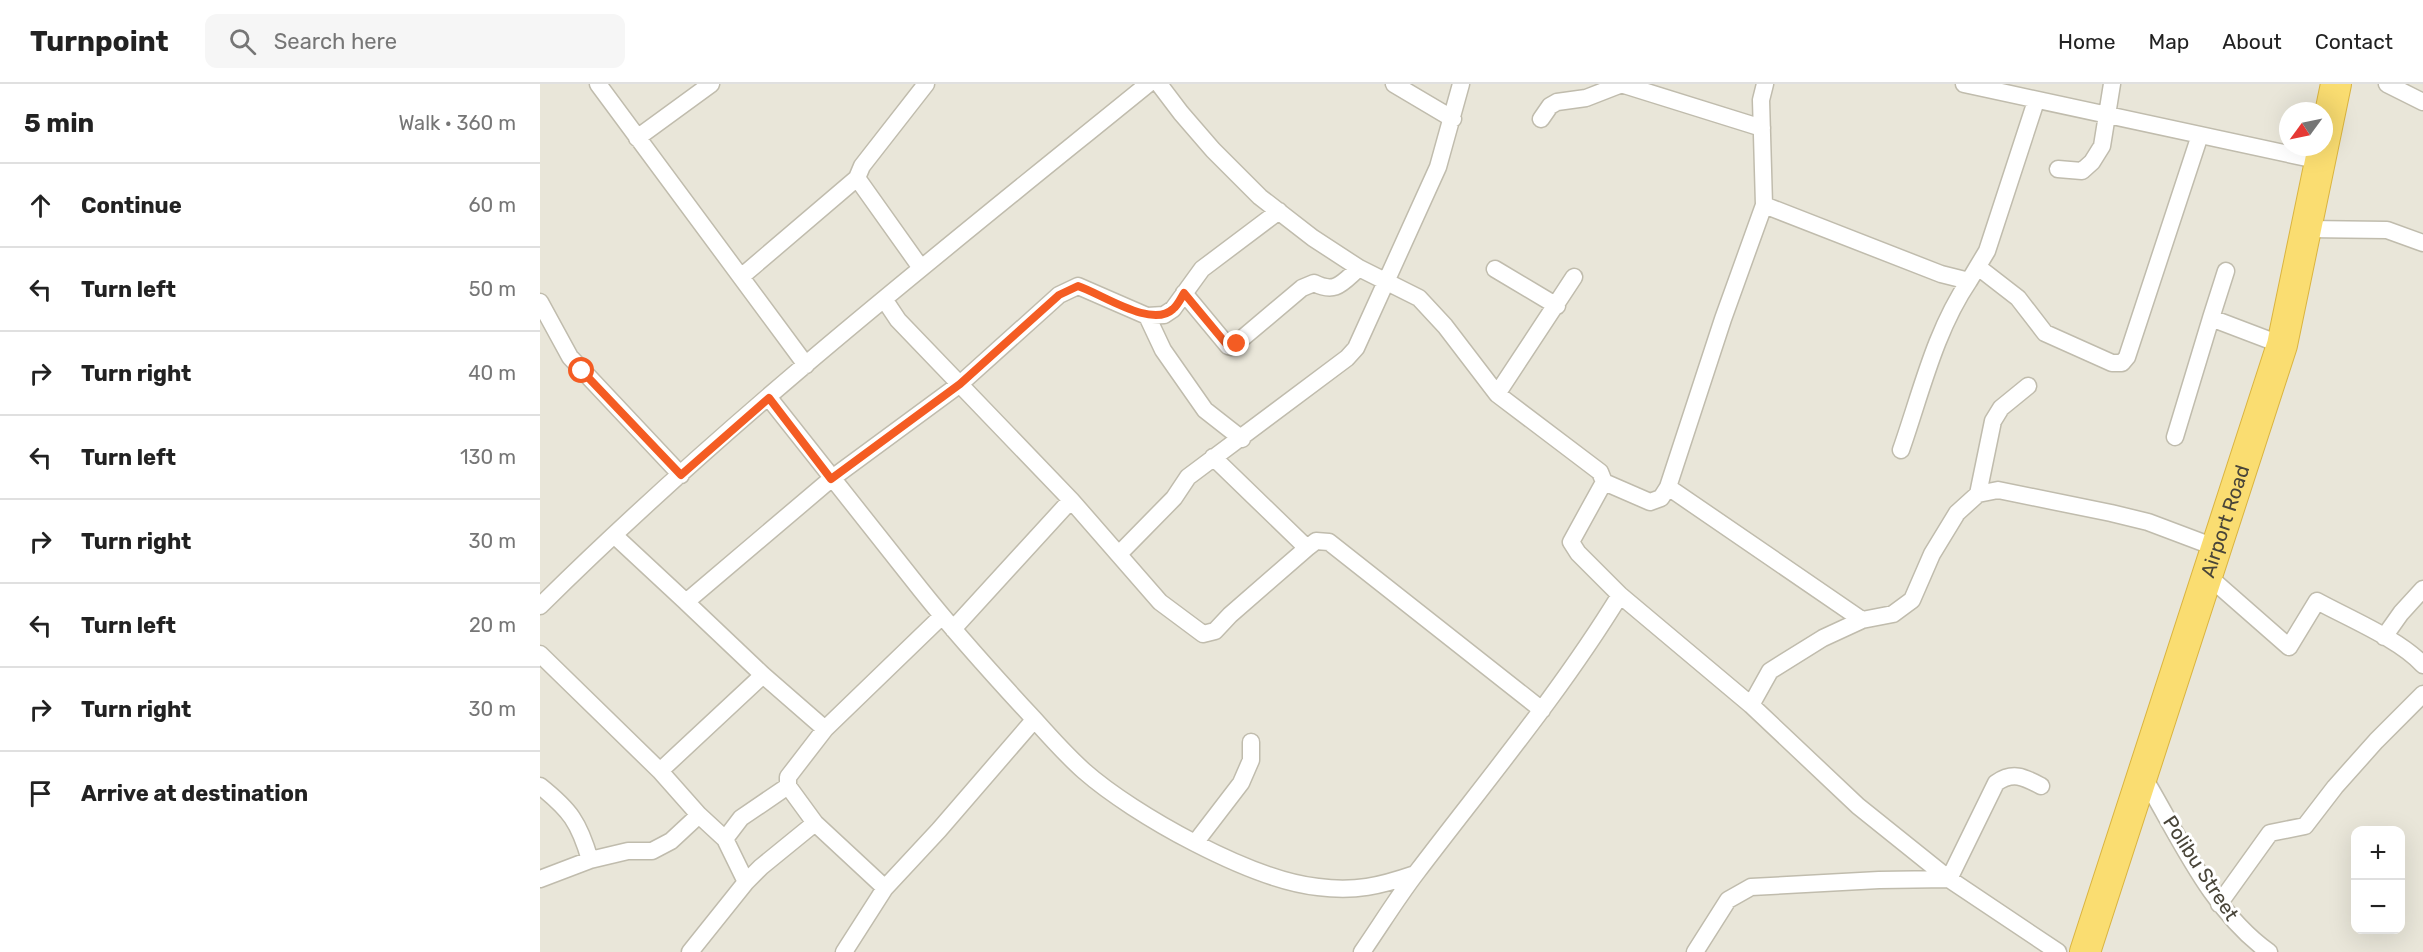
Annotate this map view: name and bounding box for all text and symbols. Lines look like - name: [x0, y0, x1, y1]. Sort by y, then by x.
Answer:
- search box: [205, 14, 625, 68]
- text: Turnpoint: [30, 25, 169, 58]
- icon: search: [226, 25, 259, 58]
- text: Search here: [274, 28, 397, 55]
- text: Home: [2058, 29, 2115, 54]
- text: Map: [2148, 29, 2189, 54]
- text: About: [2222, 29, 2282, 54]
- text: Contact: [2315, 29, 2393, 54]
- north arrow: [2279, 102, 2333, 156]
- text: 5 min: [24, 108, 94, 139]
- text: Walk · 360 m: [399, 111, 516, 135]
- icon: ahead: [24, 189, 57, 222]
- text: Continue: [81, 192, 182, 219]
- text: 60 m: [469, 193, 516, 217]
- icon: left: [24, 273, 57, 306]
- text: Turn left: [81, 276, 176, 303]
- text: 50 m: [469, 277, 516, 301]
- route end: [1223, 330, 1249, 356]
- icon: right: [24, 357, 57, 390]
- route start: [568, 357, 594, 383]
- text: Turn right: [81, 360, 191, 387]
- text: 40 m: [468, 361, 516, 385]
- icon: left: [24, 441, 57, 474]
- text: Turn left: [81, 444, 176, 471]
- text: 130 m: [460, 445, 516, 469]
- street label: Airport Road: [2195, 462, 2254, 580]
- icon: right: [24, 525, 57, 558]
- text: Turn right: [81, 528, 191, 555]
- text: 30 m: [469, 529, 516, 553]
- icon: left: [24, 609, 57, 642]
- text: Turn left: [81, 612, 176, 639]
- text: 20 m: [469, 613, 516, 637]
- icon: right: [24, 693, 57, 726]
- text: Turn right: [81, 696, 191, 723]
- text: 30 m: [469, 697, 516, 721]
- icon: arrive: [24, 777, 57, 810]
- text: Arrive at destination: [81, 780, 308, 807]
- street label: Polibu Street: [2158, 811, 2244, 925]
- map controls: [2351, 826, 2405, 934]
- button: +: [2351, 826, 2405, 880]
- button: −: [2351, 880, 2405, 934]

